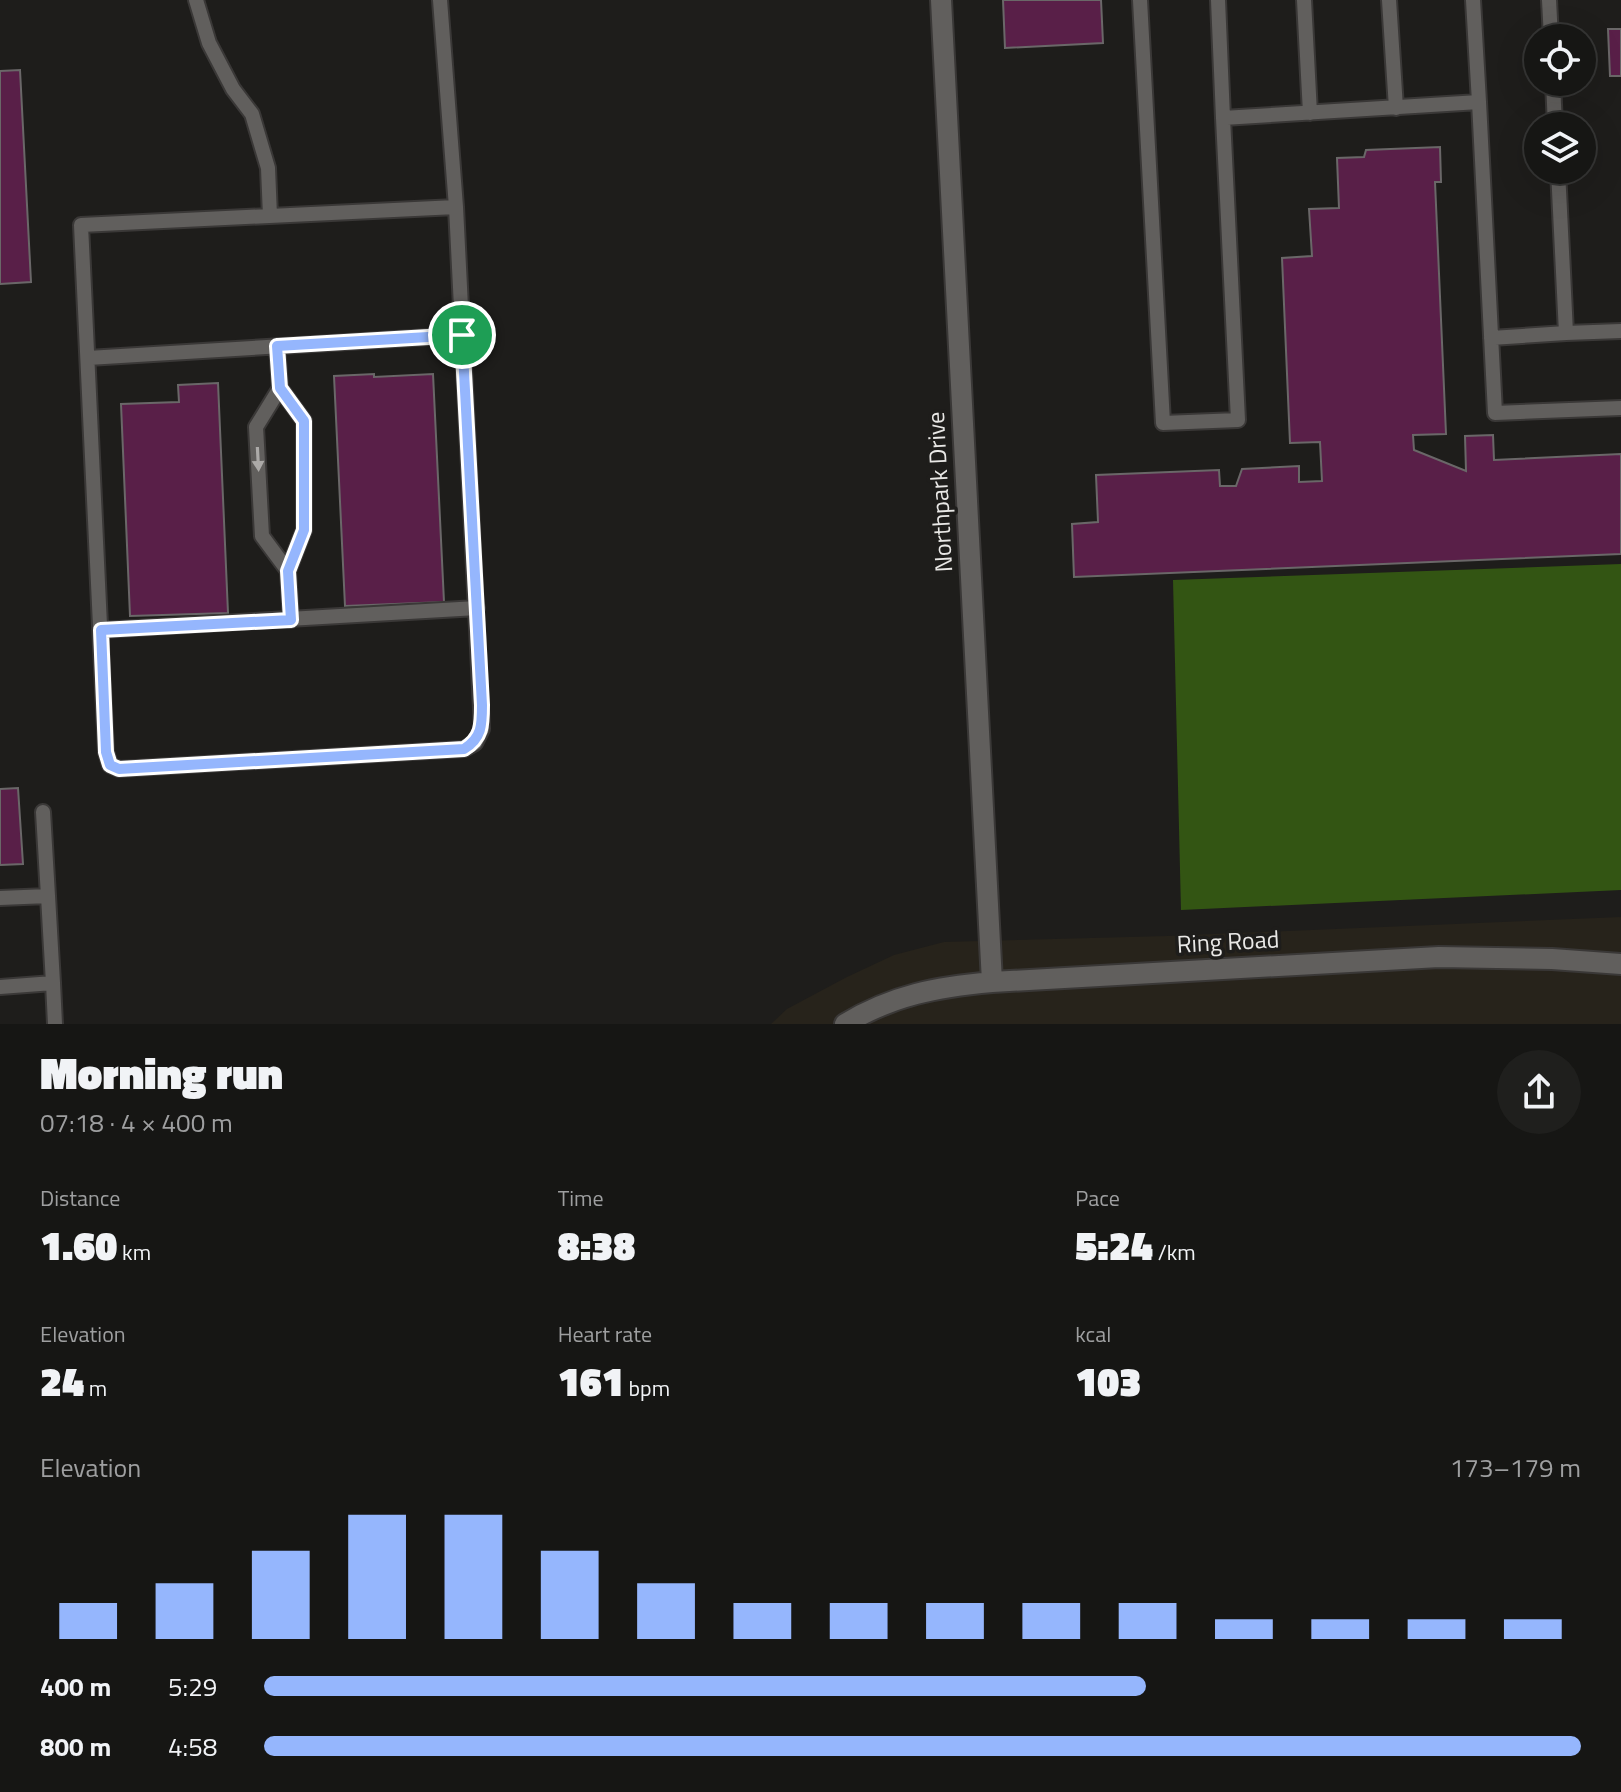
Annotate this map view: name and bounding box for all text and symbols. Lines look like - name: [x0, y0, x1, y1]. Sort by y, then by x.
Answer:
- map controls: [1524, 24, 1596, 184]
- button: locate: [1524, 24, 1596, 96]
- button: layers: [1524, 112, 1596, 184]
- pin: [428, 301, 496, 369]
- icon: arrive: [440, 313, 484, 357]
- street label: Northpark Drive: [917, 411, 961, 573]
- one-way arrow: [252, 447, 265, 472]
- street label: Ring Road: [1176, 920, 1280, 962]
- text: Morning run: [40, 1039, 283, 1106]
- button: share: [1497, 1050, 1581, 1134]
- text: 07:18 · 4 × 400 m: [40, 1103, 233, 1142]
- text: Distance: [40, 1181, 120, 1215]
- text: Time: [558, 1181, 604, 1215]
- text: Pace: [1075, 1181, 1120, 1215]
- text: 1.60: [40, 1215, 117, 1276]
- text: 8:38: [558, 1215, 635, 1276]
- text: 5:24: [1075, 1215, 1153, 1276]
- text: km: [117, 1235, 151, 1269]
- text: /km: [1153, 1235, 1196, 1269]
- text: Elevation: [40, 1317, 126, 1351]
- text: Heart rate: [558, 1317, 652, 1351]
- text: kcal: [1075, 1317, 1111, 1351]
- text: 24: [40, 1351, 84, 1412]
- text: 161: [558, 1351, 624, 1412]
- text: 103: [1075, 1351, 1141, 1412]
- text: m: [84, 1371, 107, 1405]
- text: bpm: [624, 1371, 670, 1405]
- text: Elevation: [40, 1448, 141, 1487]
- text: 173–179 m: [1450, 1448, 1581, 1487]
- text: 400 m: [40, 1667, 111, 1706]
- text: 5:29: [168, 1667, 217, 1706]
- text: 800 m: [40, 1727, 111, 1766]
- text: 4:58: [168, 1727, 217, 1766]

